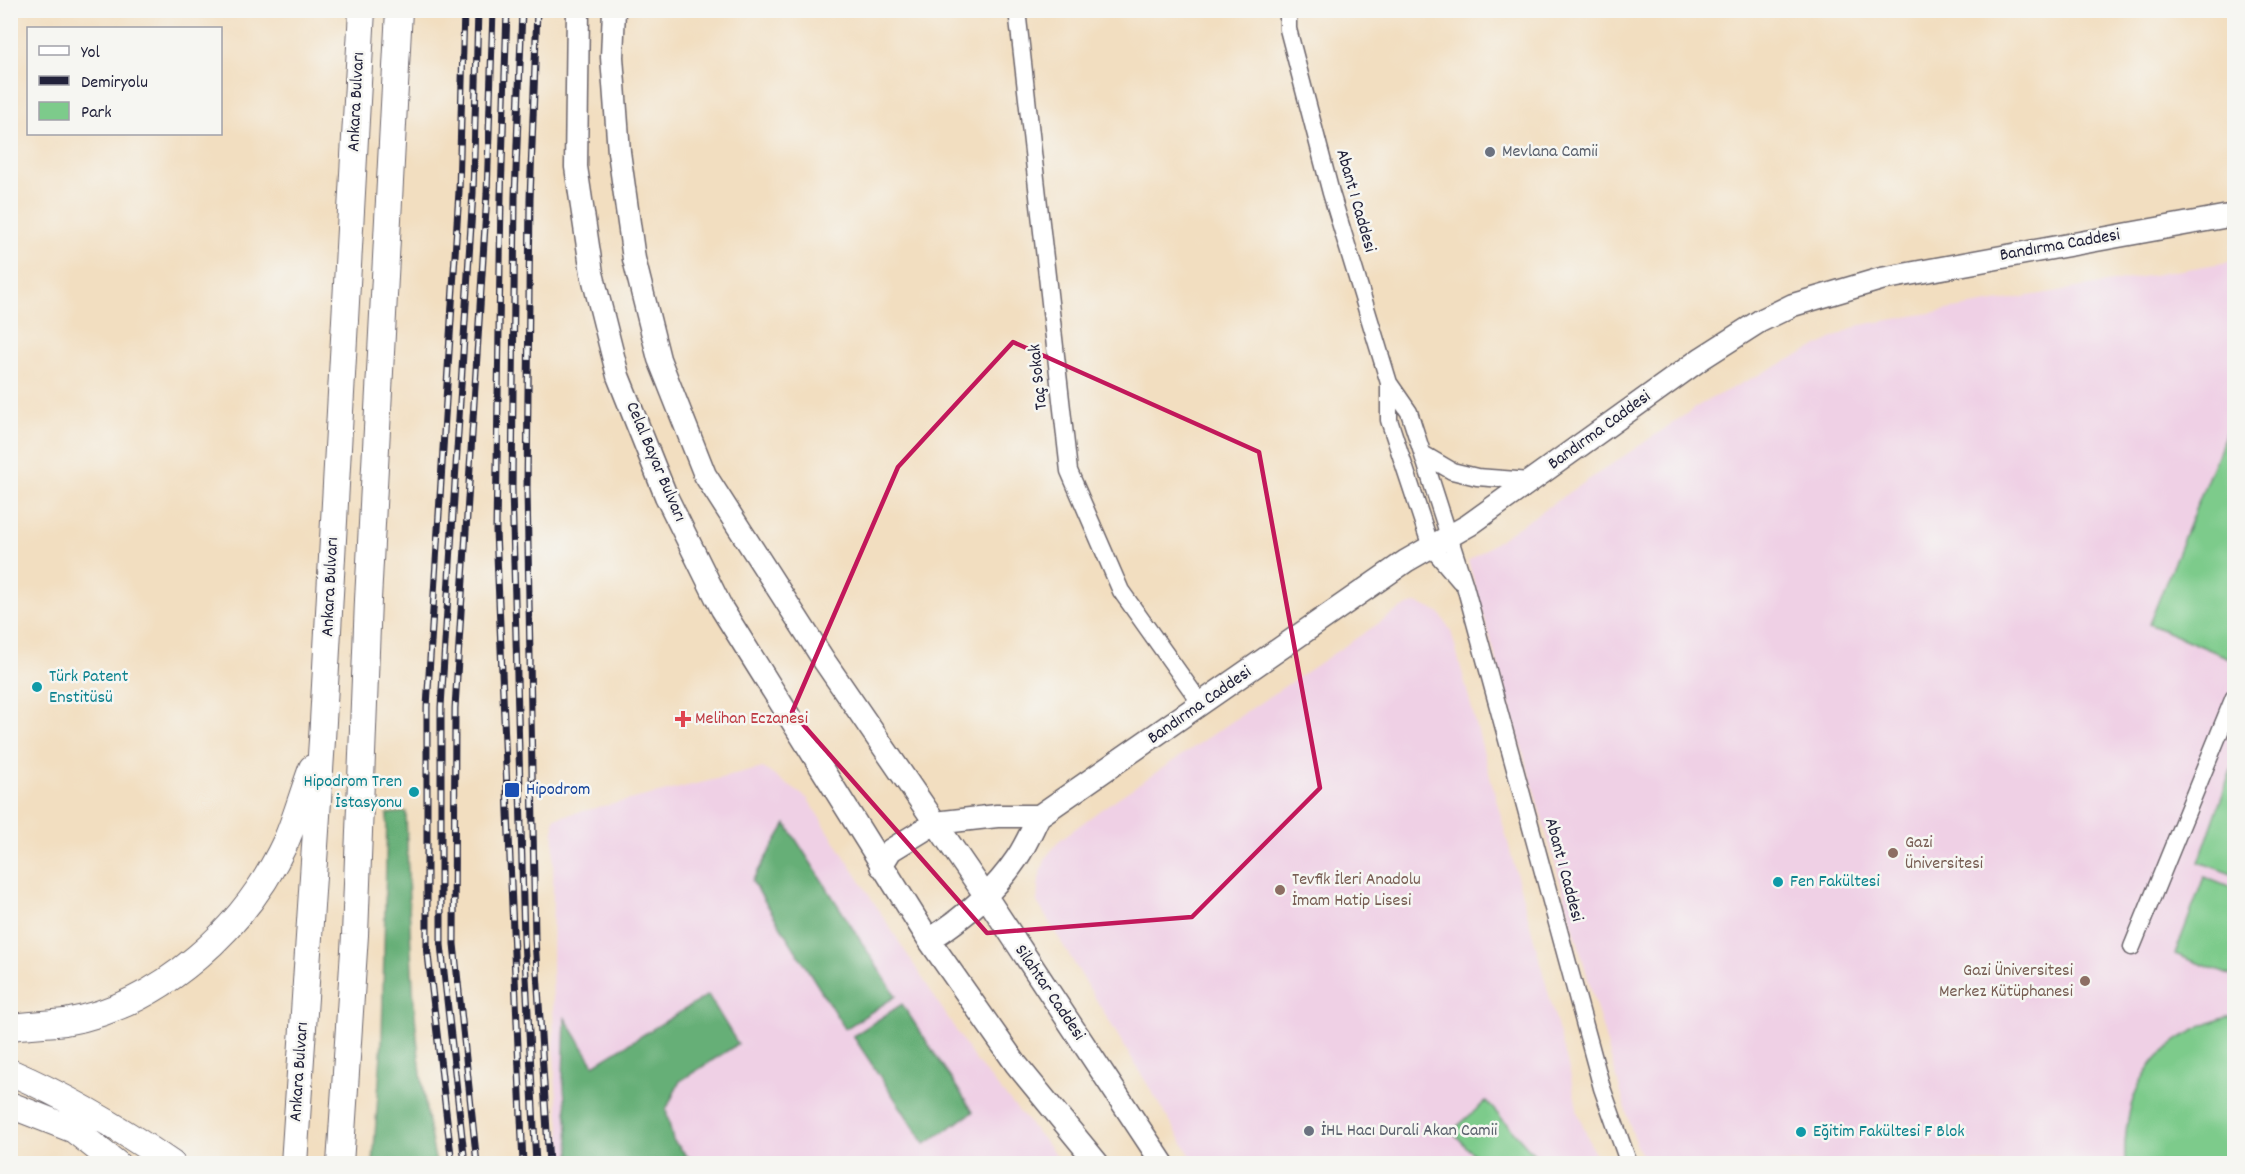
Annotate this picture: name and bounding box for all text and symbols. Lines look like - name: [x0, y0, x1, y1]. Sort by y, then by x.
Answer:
- legend: [27, 27, 222, 135]
- text: Yol: [81, 41, 101, 66]
- street label: Ankara Bulvarı: [342, 52, 372, 152]
- text: Demiryolu: [81, 71, 148, 96]
- text: Park: [81, 101, 112, 126]
- place label: Mevlana Camii: [1502, 140, 1598, 165]
- marker: Mevlana Camii: [1483, 145, 1497, 159]
- street label: Abant 1 Caddesi: [1328, 147, 1382, 255]
- street label: Bandırma Caddesi: [1998, 223, 2122, 269]
- street label: Taç Sokak: [1023, 343, 1055, 411]
- street label: Bandırma Caddesi: [1543, 385, 1657, 477]
- street label: Celal Bayar Bulvarı: [618, 398, 692, 526]
- street label: Ankara Bulvarı: [316, 537, 346, 637]
- street label: Bandırma Caddesi: [1143, 661, 1257, 751]
- place label: Türk Patent Enstitüsü: [49, 665, 129, 711]
- marker: Türk Patent Enstitüsü: [30, 680, 44, 694]
- place label: Melihan Eczanesi: [695, 707, 808, 732]
- marker: Melihan Eczanesi: [676, 712, 690, 726]
- place label: Hipodrom Tren İstasyonu: [303, 770, 402, 816]
- place label: Hipodrom: [526, 778, 590, 803]
- marker: Hipodrom: [503, 781, 521, 799]
- marker: Hipodrom Tren İstasyonu: [407, 785, 421, 799]
- street label: Abant 1 Caddesi: [1537, 815, 1589, 925]
- place label: Gazi Üniversitesi: [1905, 831, 1983, 877]
- marker: Gazi Üniversitesi: [1886, 846, 1900, 860]
- place label: Tevfik İleri Anadolu İmam Hatip Lisesi: [1292, 868, 1421, 914]
- place label: Fen Fakültesi: [1790, 870, 1880, 895]
- marker: Fen Fakültesi: [1771, 875, 1785, 889]
- marker: Tevfik İleri Anadolu İmam Hatip Lisesi: [1273, 883, 1287, 897]
- street label: Silahtar Caddesi: [1008, 940, 1090, 1046]
- place label: Gazi Üniversitesi Merkez Kütüphanesi: [1939, 959, 2073, 1005]
- marker: Gazi Üniversitesi Merkez Kütüphanesi: [2078, 974, 2092, 988]
- street label: Ankara Bulvarı: [284, 1021, 316, 1123]
- place label: İHL Hacı Durali Akan Camii: [1321, 1119, 1497, 1144]
- place label: Eğitim Fakültesi F Blok: [1813, 1120, 1965, 1145]
- marker: İHL Hacı Durali Akan Camii: [1302, 1124, 1316, 1138]
- marker: Eğitim Fakültesi F Blok: [1794, 1125, 1808, 1139]

